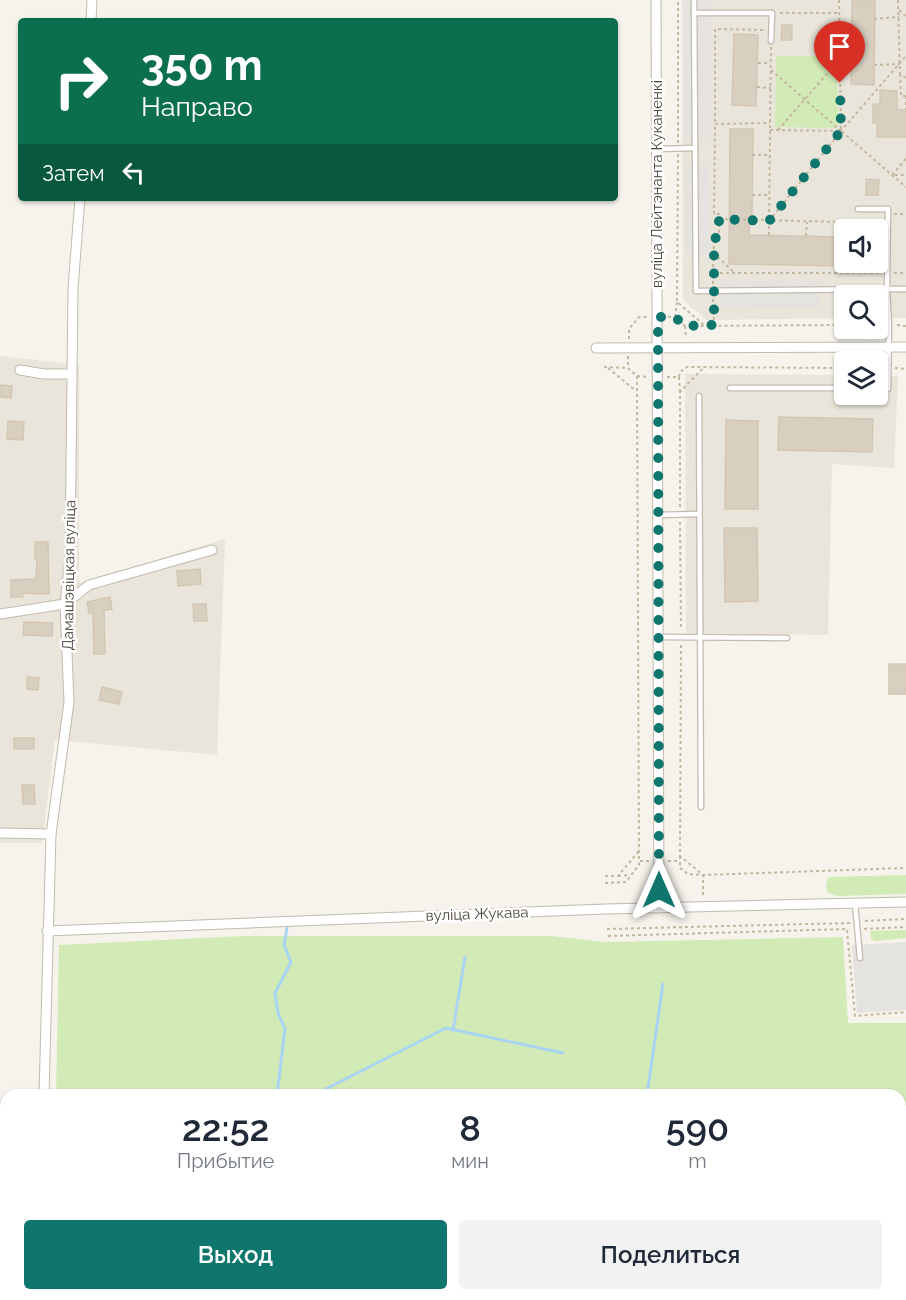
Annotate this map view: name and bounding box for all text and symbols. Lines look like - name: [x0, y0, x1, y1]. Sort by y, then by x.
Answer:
- pin: [814, 21, 865, 83]
- icon: arrive: [823, 30, 856, 63]
- text: 350 m: [141, 41, 263, 90]
- icon: right: [42, 42, 120, 120]
- street label: вуліца Лейтэнанта Куканенкі: [648, 80, 666, 288]
- text: Направо: [141, 91, 253, 122]
- icon: left: [117, 156, 150, 189]
- text: Затем: [42, 160, 105, 186]
- map controls: [834, 219, 888, 405]
- button: sound: [834, 219, 888, 273]
- button: search: [834, 285, 888, 339]
- button: layers: [834, 351, 888, 405]
- street label: Дамашэвіцкая вуліца: [59, 499, 79, 651]
- position arrow: [627, 858, 691, 922]
- street label: вуліца Жукава: [425, 903, 529, 925]
- text: 22:52: [182, 1107, 269, 1149]
- text: 8: [459, 1107, 481, 1149]
- text: 590: [666, 1107, 729, 1149]
- text: Прибытие: [177, 1149, 274, 1173]
- text: мин: [451, 1149, 489, 1173]
- text: m: [688, 1149, 707, 1173]
- button: Выход: [24, 1220, 447, 1289]
- button: Поделиться: [459, 1220, 882, 1289]

